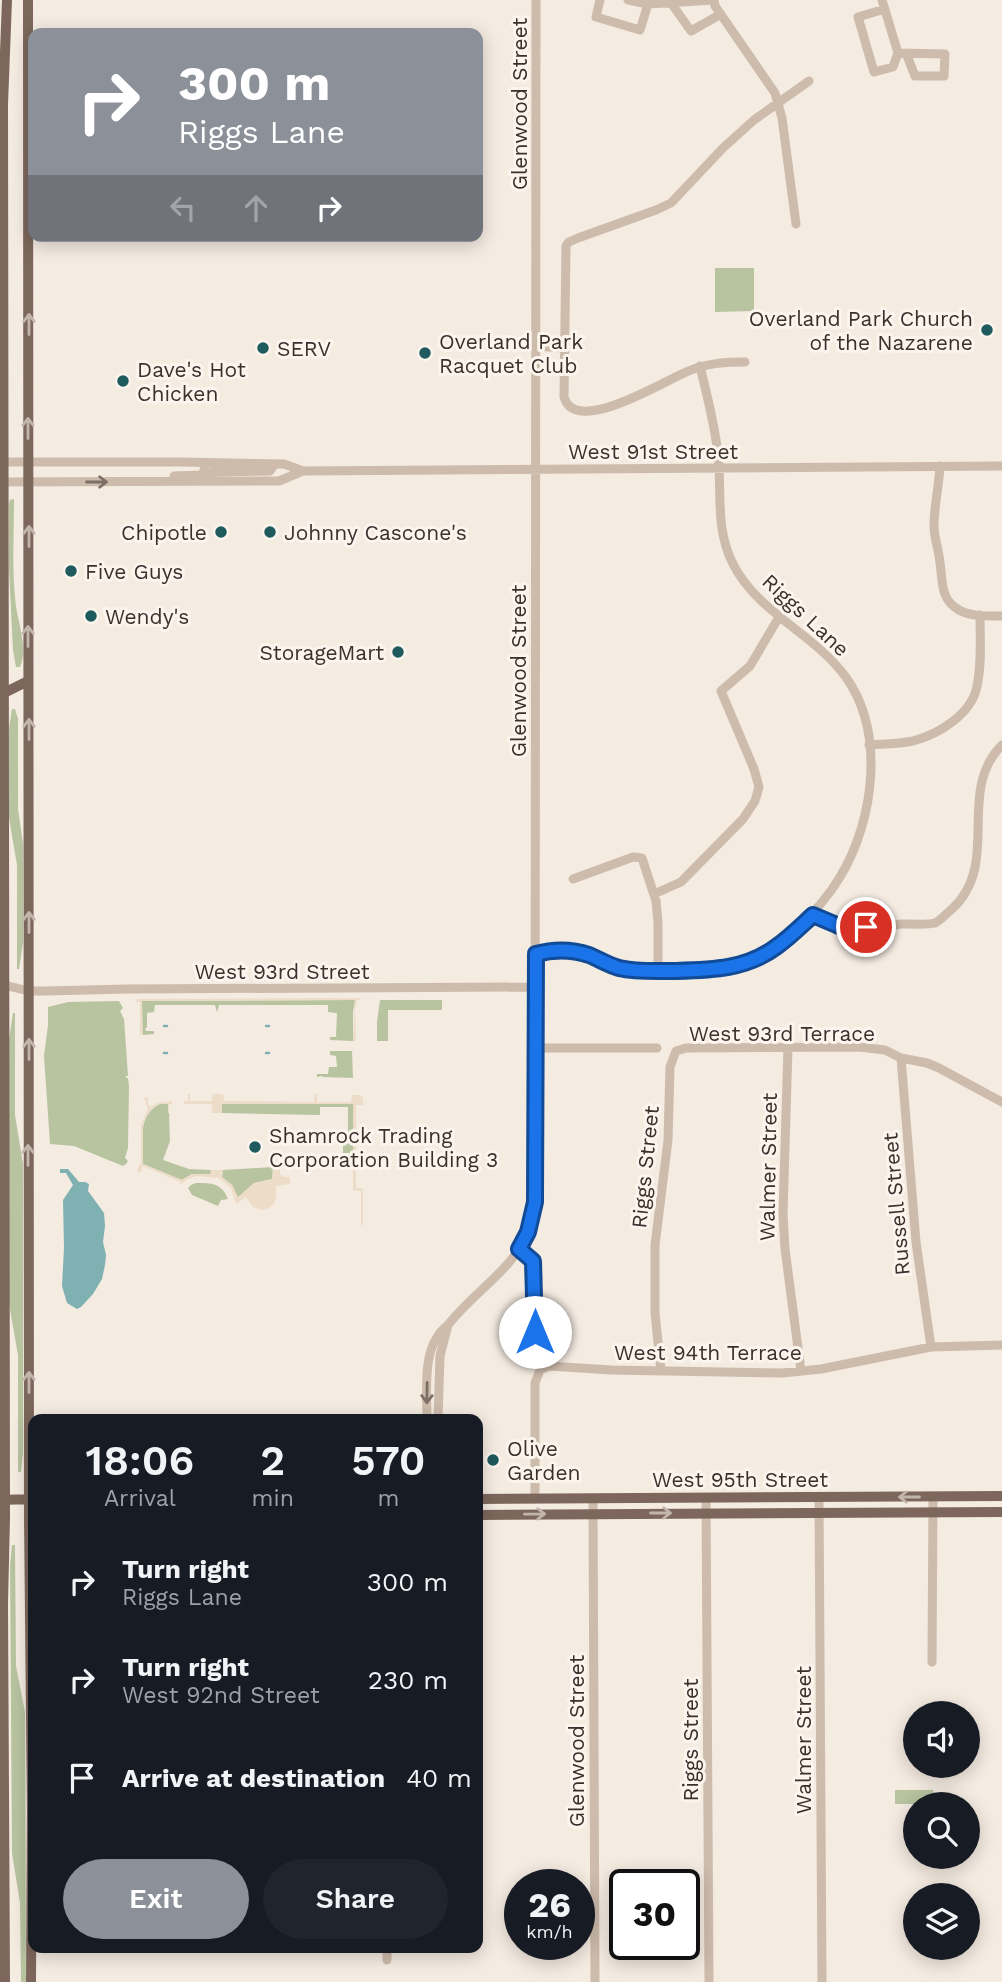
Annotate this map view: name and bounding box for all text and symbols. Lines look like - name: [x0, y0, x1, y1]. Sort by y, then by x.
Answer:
- street label: Glenwood Street: [507, 18, 532, 190]
- text: 300 m: [178, 54, 330, 112]
- icon: right: [63, 56, 154, 147]
- text: Riggs Lane: [178, 113, 345, 151]
- icon: left: [164, 189, 202, 227]
- icon: ahead: [237, 189, 275, 227]
- icon: right: [310, 189, 348, 227]
- place label: Overland Park Church of the Nazarene: [749, 306, 973, 355]
- one-way arrow: [22, 313, 36, 336]
- marker: Overland Park Church of the Nazarene: [979, 322, 995, 338]
- place label: Overland Park Racquet Club: [439, 329, 583, 378]
- place label: SERV: [277, 336, 332, 361]
- marker: SERV: [255, 340, 271, 356]
- marker: Overland Park Racquet Club: [417, 345, 433, 361]
- place label: Dave's Hot Chicken: [137, 357, 246, 406]
- marker: Dave's Hot Chicken: [115, 373, 131, 389]
- one-way arrow: [21, 417, 35, 440]
- street label: West 91st Street: [568, 439, 738, 464]
- one-way arrow: [85, 475, 108, 489]
- place label: Chipotle: [121, 520, 207, 545]
- place label: Johnny Cascone's: [284, 520, 467, 545]
- marker: Chipotle: [213, 524, 229, 540]
- marker: Johnny Cascone's: [262, 524, 278, 540]
- one-way arrow: [22, 525, 36, 548]
- place label: Five Guys: [85, 559, 183, 584]
- marker: Five Guys: [63, 563, 79, 579]
- street label: Riggs Lane: [757, 568, 855, 662]
- street label: Glenwood Street: [506, 585, 531, 757]
- place label: Wendy's: [105, 604, 189, 629]
- marker: Wendy's: [83, 608, 99, 624]
- one-way arrow: [21, 624, 35, 647]
- place label: StorageMart: [259, 640, 384, 665]
- marker: StorageMart: [390, 644, 406, 660]
- one-way arrow: [22, 717, 35, 740]
- pin: [836, 897, 896, 957]
- icon: arrive: [847, 908, 885, 946]
- one-way arrow: [22, 911, 36, 934]
- street label: West 93rd Street: [194, 959, 370, 984]
- street label: West 93rd Terrace: [689, 1021, 875, 1046]
- one-way arrow: [22, 1038, 35, 1061]
- street label: Walmer Street: [754, 1092, 782, 1241]
- street label: Riggs Street: [626, 1104, 664, 1230]
- place label: Shamrock Trading Corporation Building 3: [269, 1123, 498, 1172]
- street label: Russell Street: [877, 1131, 915, 1277]
- marker: Shamrock Trading Corporation Building 3: [247, 1139, 263, 1155]
- one-way arrow: [22, 1143, 35, 1166]
- position arrow: [498, 1295, 572, 1369]
- street label: West 94th Terrace: [614, 1340, 802, 1365]
- one-way arrow: [23, 1371, 36, 1394]
- one-way arrow: [421, 1382, 434, 1405]
- text: 18:06: [85, 1436, 194, 1485]
- text: 2: [260, 1436, 285, 1485]
- text: 570: [351, 1436, 426, 1485]
- place label: Olive Garden: [507, 1436, 581, 1485]
- marker: Olive Garden: [485, 1452, 501, 1468]
- street label: West 95th Street: [652, 1467, 828, 1492]
- text: Arrival: [104, 1485, 176, 1512]
- text: min: [252, 1485, 294, 1512]
- text: m: [377, 1485, 399, 1512]
- one-way arrow: [898, 1490, 921, 1504]
- one-way arrow: [649, 1506, 672, 1520]
- one-way arrow: [524, 1507, 547, 1521]
- text: Turn right: [122, 1554, 249, 1584]
- icon: right: [63, 1563, 101, 1601]
- text: 300 m: [367, 1567, 448, 1597]
- text: Riggs Lane: [122, 1584, 242, 1611]
- text: Turn right: [122, 1652, 249, 1682]
- street label: Glenwood Street: [564, 1655, 589, 1827]
- icon: right: [63, 1661, 101, 1699]
- text: 230 m: [368, 1665, 448, 1695]
- street label: Walmer Street: [791, 1666, 816, 1814]
- street label: Riggs Street: [678, 1678, 703, 1802]
- text: West 92nd Street: [122, 1682, 320, 1709]
- map controls: [903, 1701, 980, 1960]
- button: sound: [903, 1701, 980, 1778]
- icon: arrive: [63, 1759, 101, 1797]
- text: Arrive at destination: [122, 1763, 385, 1793]
- text: 40 m: [406, 1763, 472, 1793]
- button: search: [903, 1792, 980, 1869]
- button: Exit: [63, 1859, 249, 1939]
- button: Share: [263, 1859, 448, 1939]
- speed limit sign: 30: [609, 1869, 700, 1960]
- button: layers: [903, 1883, 980, 1960]
- text: 26: [528, 1884, 571, 1926]
- text: km/h: [526, 1921, 573, 1942]

